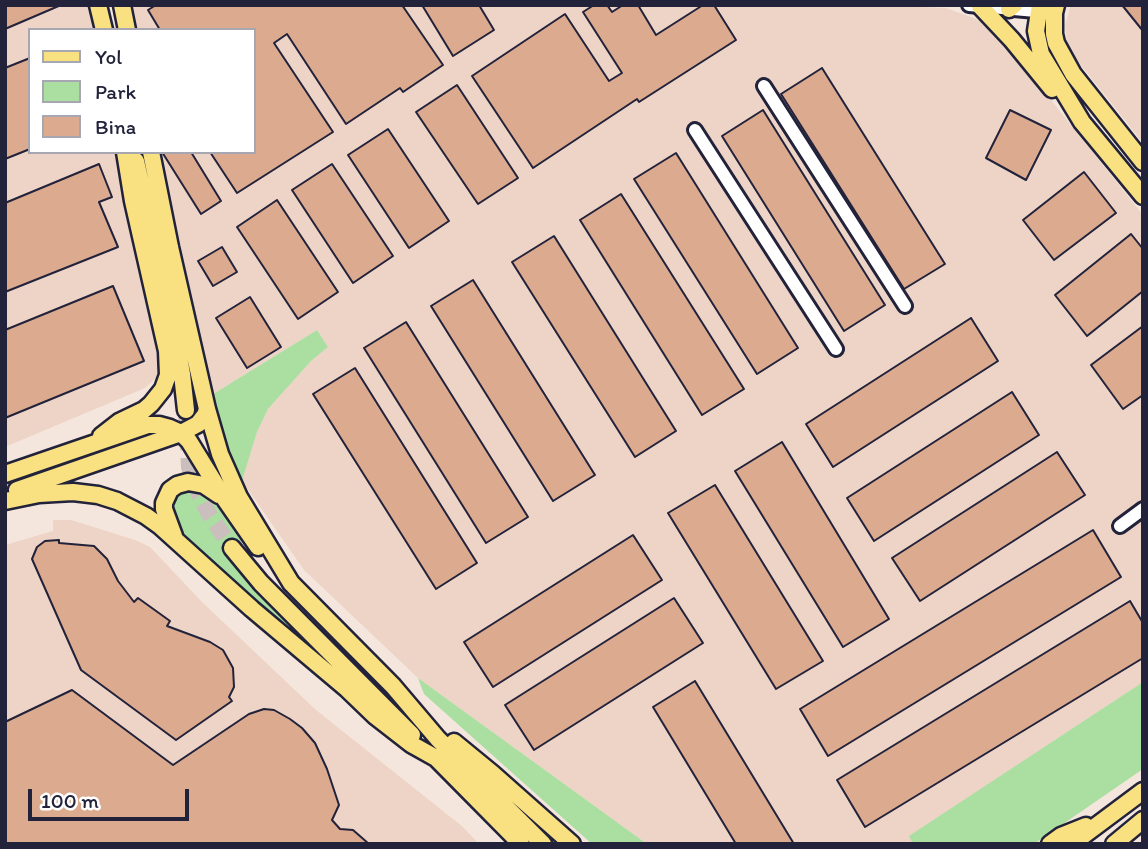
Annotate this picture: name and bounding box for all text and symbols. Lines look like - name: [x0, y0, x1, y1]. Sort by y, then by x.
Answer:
- legend: [28, 28, 256, 154]
- text: Yol: [95, 44, 122, 69]
- text: Park: [95, 79, 136, 104]
- text: Bina: [95, 114, 136, 139]
- scale bar: [32, 776, 192, 820]
- text: 100 m: [41, 788, 99, 813]

